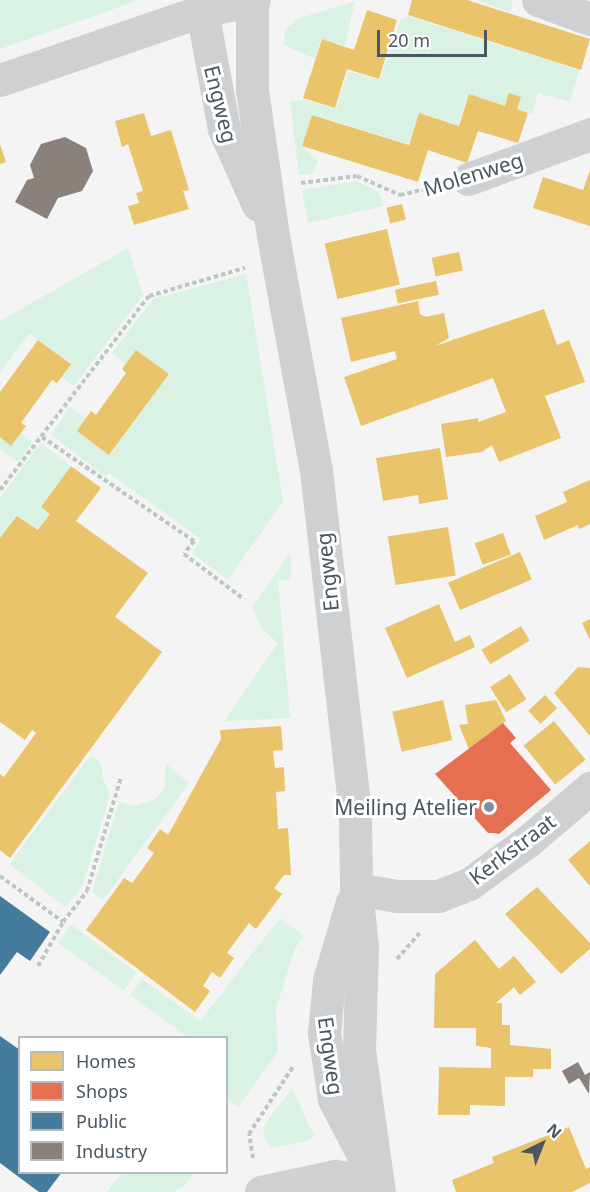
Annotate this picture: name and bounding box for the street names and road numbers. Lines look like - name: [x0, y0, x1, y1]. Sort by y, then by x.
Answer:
- street label: Engweg: [199, 63, 243, 145]
- street label: Molenweg: [420, 147, 526, 201]
- street label: Engweg: [310, 531, 344, 613]
- street label: Kerkstraat: [464, 808, 560, 890]
- street label: Engweg: [313, 1015, 349, 1097]

